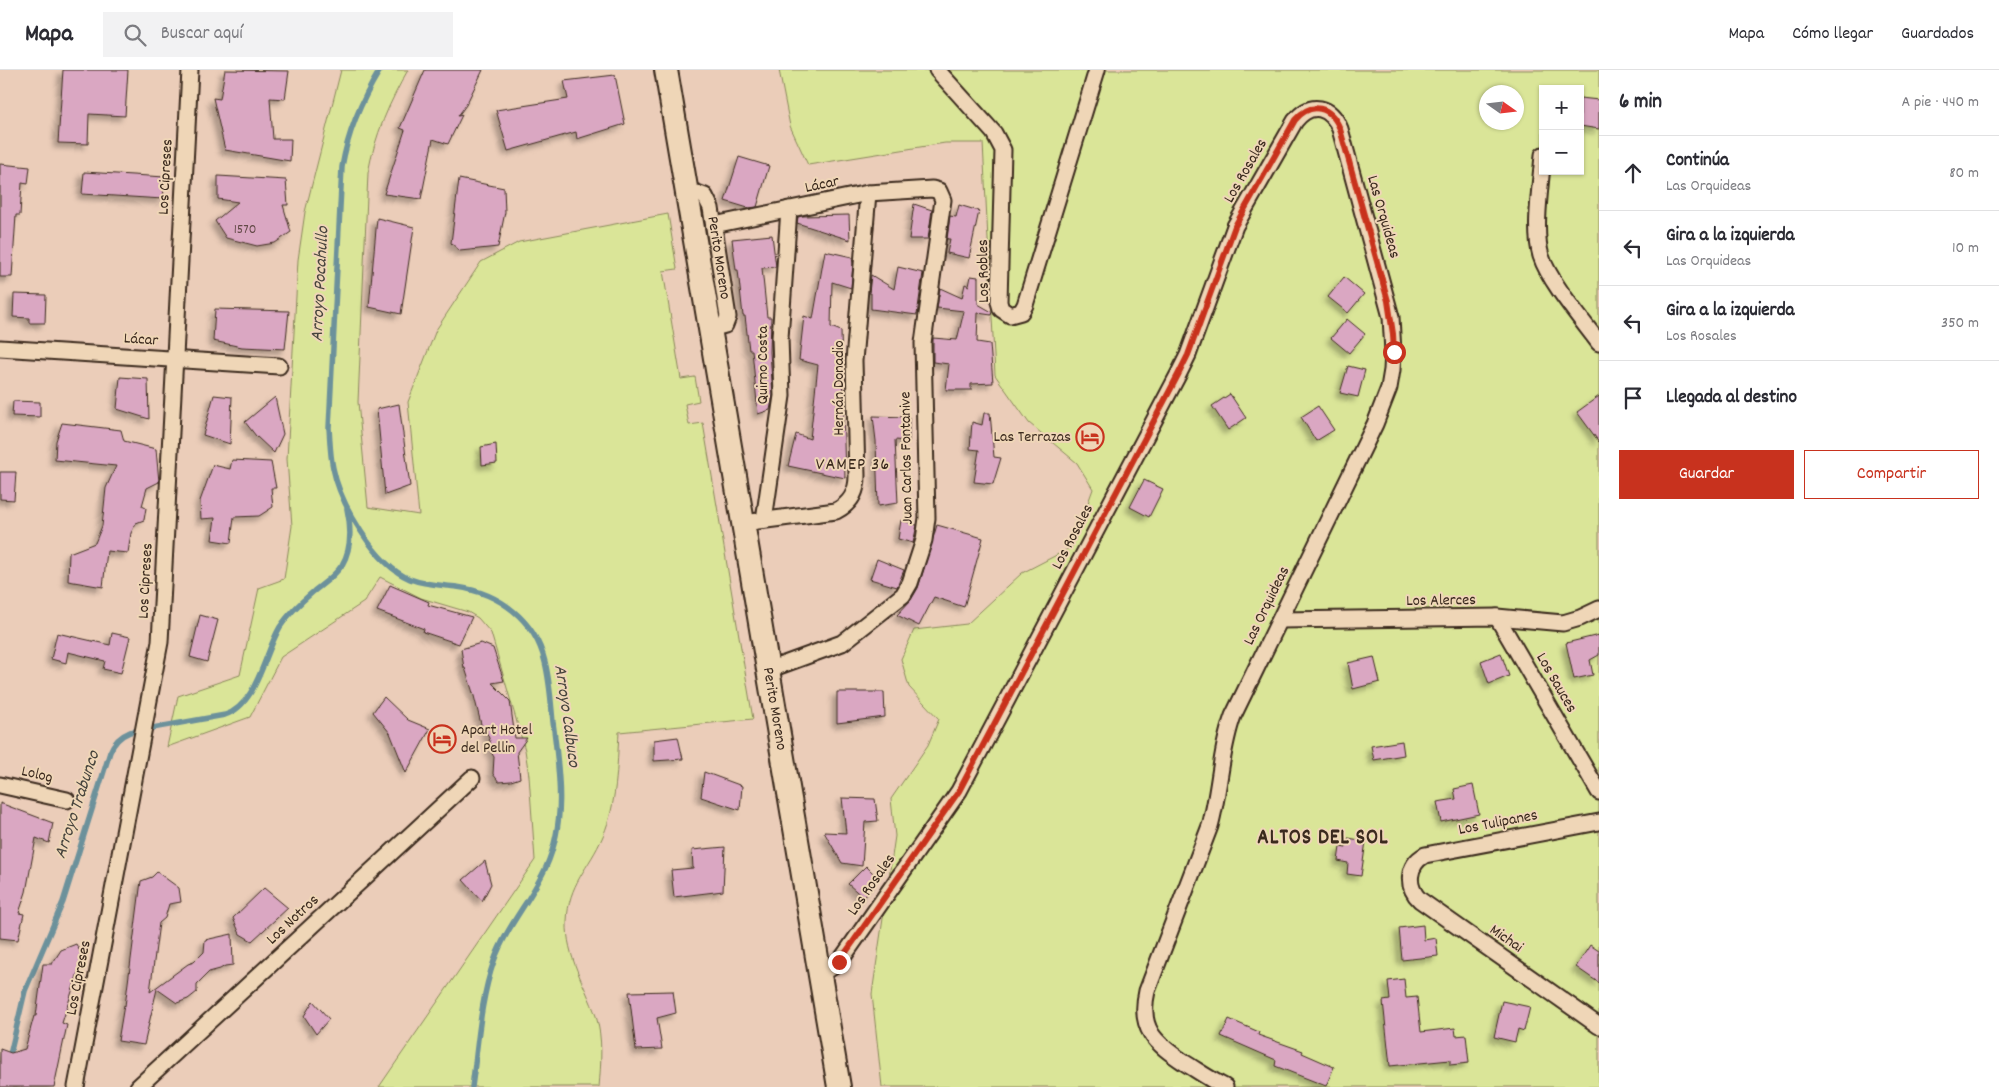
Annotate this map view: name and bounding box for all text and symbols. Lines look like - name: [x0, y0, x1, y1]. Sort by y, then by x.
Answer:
- search box: [103, 12, 453, 57]
- text: Mapa: [25, 18, 73, 52]
- icon: search: [121, 21, 149, 49]
- text: Buscar aquí: [161, 21, 243, 48]
- text: Mapa: [1728, 22, 1764, 47]
- text: Cómo llegar: [1792, 22, 1873, 47]
- text: Guardados: [1901, 22, 1974, 47]
- north arrow: [1479, 85, 1524, 130]
- map controls: [1539, 85, 1584, 175]
- button: +: [1539, 85, 1584, 130]
- text: 6 min: [1619, 88, 1662, 118]
- text: A pie · 440 m: [1902, 91, 1979, 114]
- button: −: [1539, 130, 1584, 175]
- street label: Los Rosales: [1218, 134, 1274, 207]
- street label: Los Cipreses: [153, 138, 179, 215]
- text: Continúa: [1666, 148, 1729, 175]
- icon: ahead: [1619, 159, 1647, 187]
- text: 80 m: [1949, 162, 1979, 185]
- street label: Lácar: [803, 170, 841, 200]
- street label: Las Orquideas: [1360, 173, 1406, 261]
- text: Las Orquideas: [1666, 175, 1751, 198]
- street label: Perito Moreno: [701, 215, 737, 301]
- house number: 1570: [234, 220, 256, 240]
- text: Gira a la izquierda: [1666, 223, 1794, 250]
- water label: Arroyo Pocahullo: [306, 225, 337, 342]
- icon: left: [1619, 234, 1647, 262]
- text: 10 m: [1952, 237, 1979, 260]
- street label: Los Robles: [972, 239, 996, 303]
- text: Las Orquideas: [1666, 250, 1751, 273]
- text: Gira a la izquierda: [1666, 298, 1794, 325]
- icon: left: [1619, 309, 1647, 337]
- text: 350 m: [1941, 312, 1979, 335]
- street label: Quirno Costa: [752, 325, 775, 404]
- text: Los Rosales: [1666, 325, 1737, 348]
- street label: Lácar: [123, 327, 159, 353]
- street label: Hernán Donadio: [828, 340, 851, 436]
- route start: [1383, 341, 1406, 364]
- icon: arrive: [1619, 384, 1647, 412]
- text: Llegada al destino: [1666, 385, 1797, 412]
- street label: Juan Carlos Fontanive: [894, 391, 920, 525]
- hotel icon: Las Terrazas: [1075, 422, 1105, 452]
- place label: Las Terrazas: [993, 426, 1071, 449]
- button: Guardar: [1619, 450, 1794, 499]
- button: Compartir: [1804, 450, 1979, 499]
- district label: VAMEP 36: [816, 453, 890, 478]
- street label: Los Rosales: [1046, 500, 1100, 574]
- street label: Los Cipreses: [133, 542, 159, 619]
- street label: Las Orquideas: [1238, 562, 1296, 649]
- street label: Los Alerces: [1406, 589, 1476, 613]
- street label: Los Sauces: [1530, 649, 1583, 717]
- water label: Arroyo Calbuco: [546, 663, 586, 770]
- street label: Perito Moreno: [756, 666, 793, 752]
- place label: Apart Hotel del Pellin: [461, 719, 532, 760]
- hotel icon: Apart Hotel del Pellin: [427, 724, 457, 754]
- water label: Arroyo Trabunco: [49, 747, 108, 862]
- street label: Lolog: [19, 760, 55, 790]
- street label: Los Tulipanes: [1456, 804, 1540, 842]
- district label: ALTOS DEL SOL: [1257, 824, 1389, 854]
- street label: Los Rosales: [842, 849, 902, 921]
- street label: Los Notros: [261, 889, 325, 951]
- street label: Michai: [1484, 919, 1528, 959]
- street label: Los Cipreses: [60, 938, 98, 1017]
- route end: [828, 951, 851, 974]

